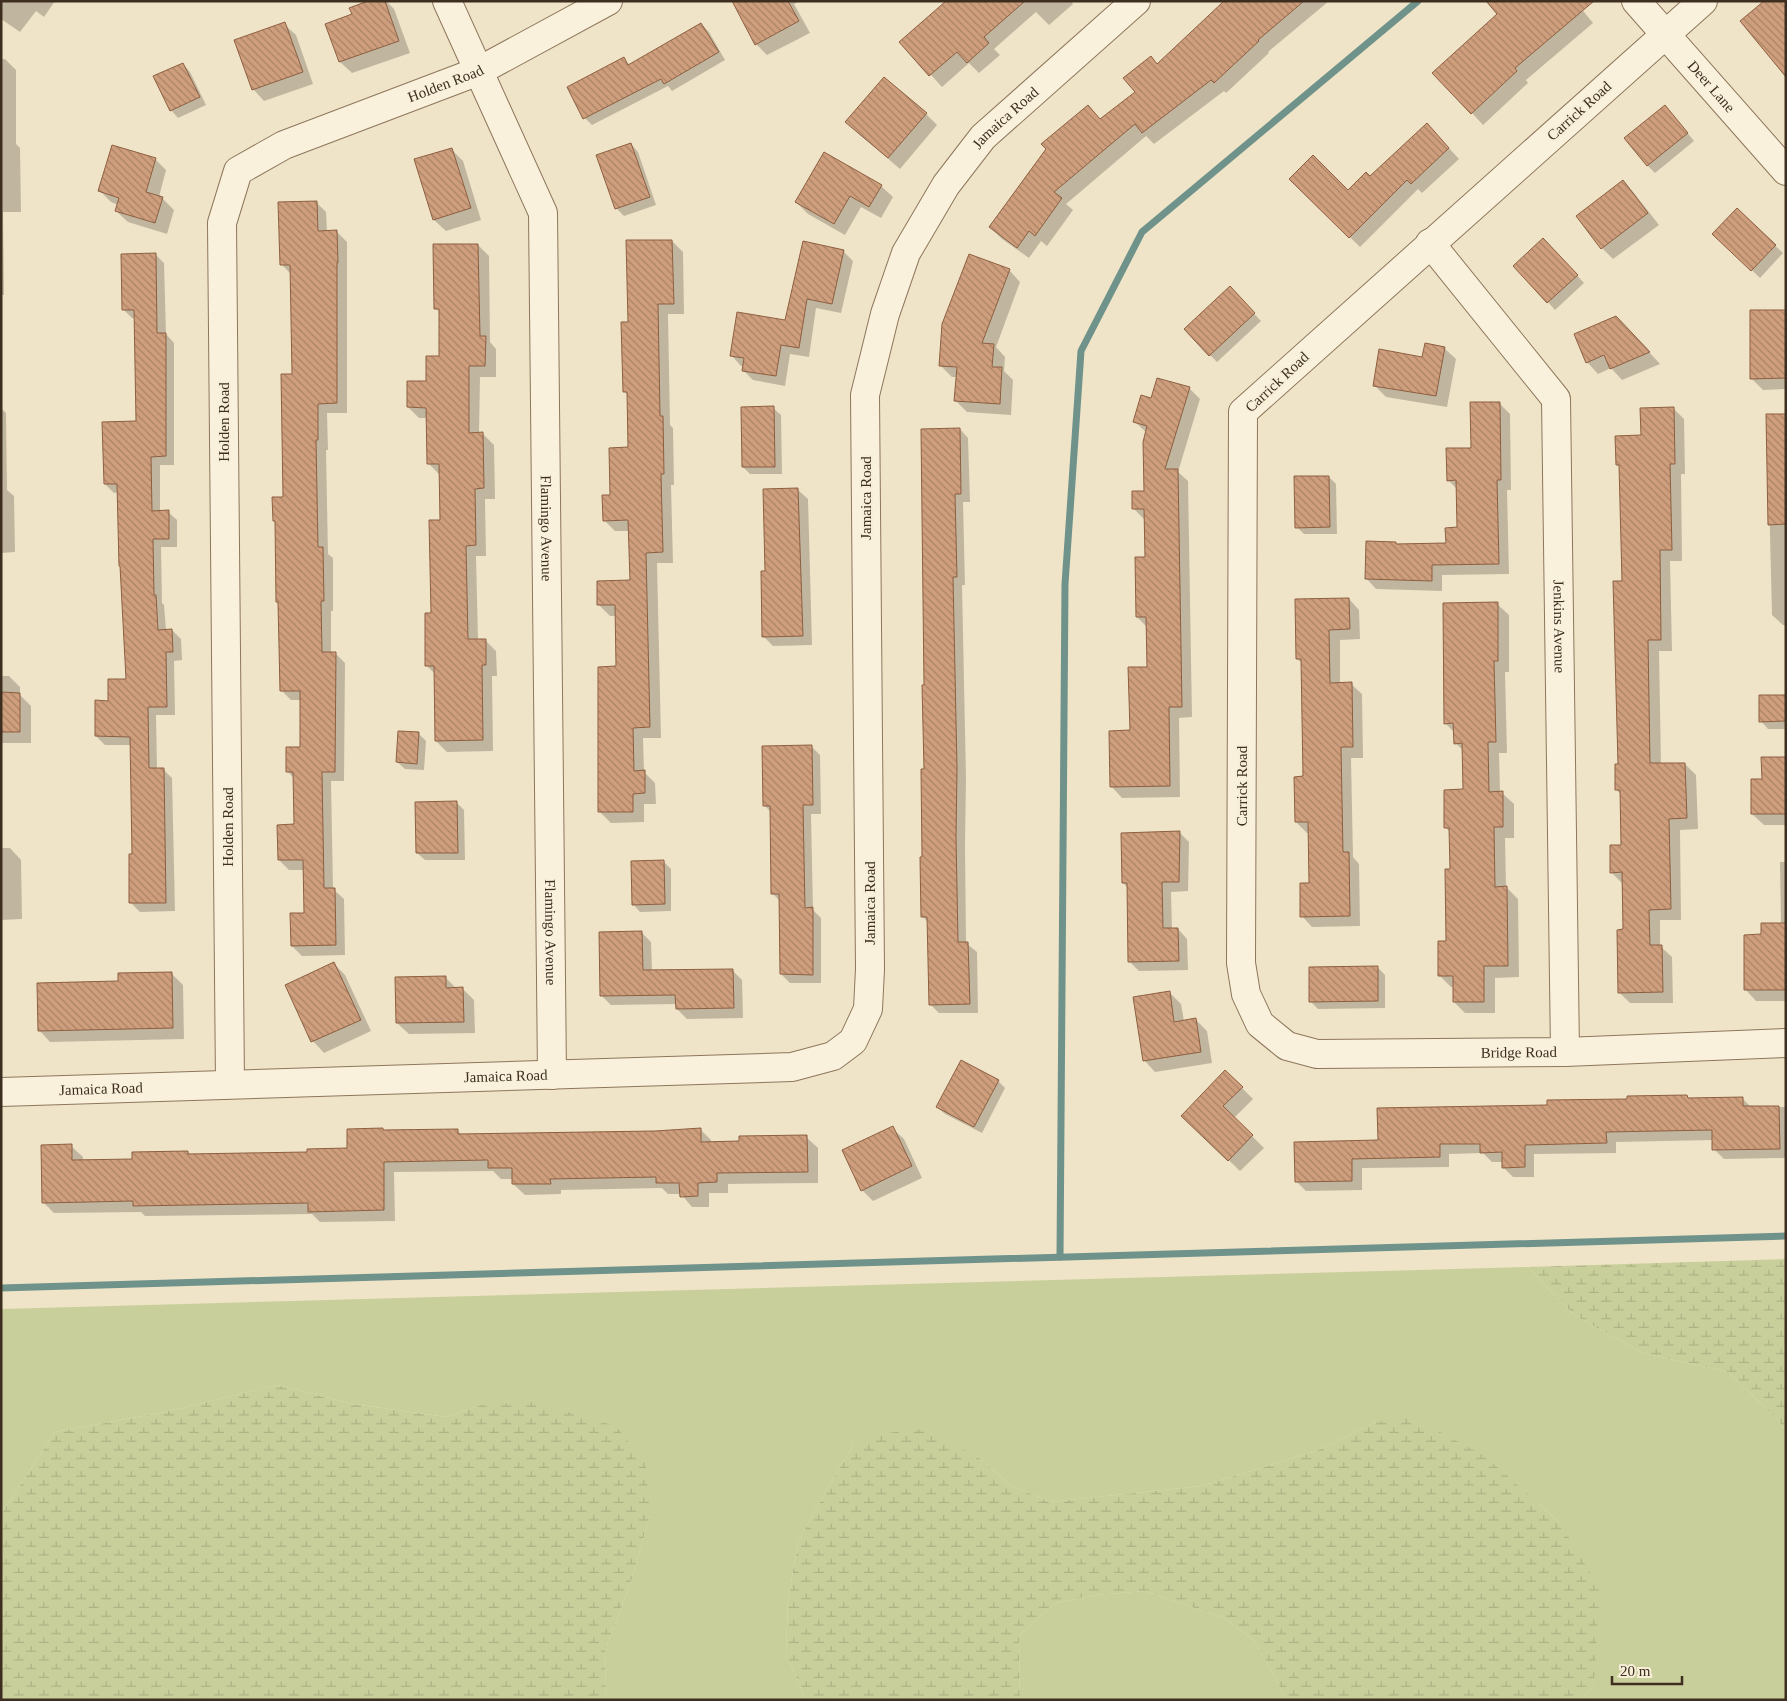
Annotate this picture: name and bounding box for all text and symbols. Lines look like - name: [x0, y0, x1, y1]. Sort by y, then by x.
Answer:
- street label: Deer Lane: [1685, 58, 1738, 116]
- street label: Holden Road: [405, 62, 487, 105]
- street label: Carrick Road: [1544, 78, 1615, 144]
- street label: Jamaica Road: [969, 83, 1042, 152]
- street label: Carrick Road: [1242, 348, 1312, 415]
- street label: Holden Road: [216, 382, 232, 462]
- street label: Jamaica Road: [858, 456, 874, 540]
- street label: Flamingo Avenue: [538, 475, 555, 582]
- street label: Jenkins Avenue: [1550, 580, 1568, 674]
- street label: Carrick Road: [1234, 745, 1250, 826]
- street label: Holden Road: [220, 787, 236, 867]
- street label: Jamaica Road: [862, 861, 878, 945]
- street label: Flamingo Avenue: [542, 879, 559, 986]
- street label: Bridge Road: [1481, 1044, 1557, 1061]
- street label: Jamaica Road: [464, 1067, 548, 1085]
- street label: Jamaica Road: [59, 1080, 144, 1098]
- scale bar: [1612, 1654, 1682, 1686]
- text: 20 m: [1620, 1663, 1651, 1679]

